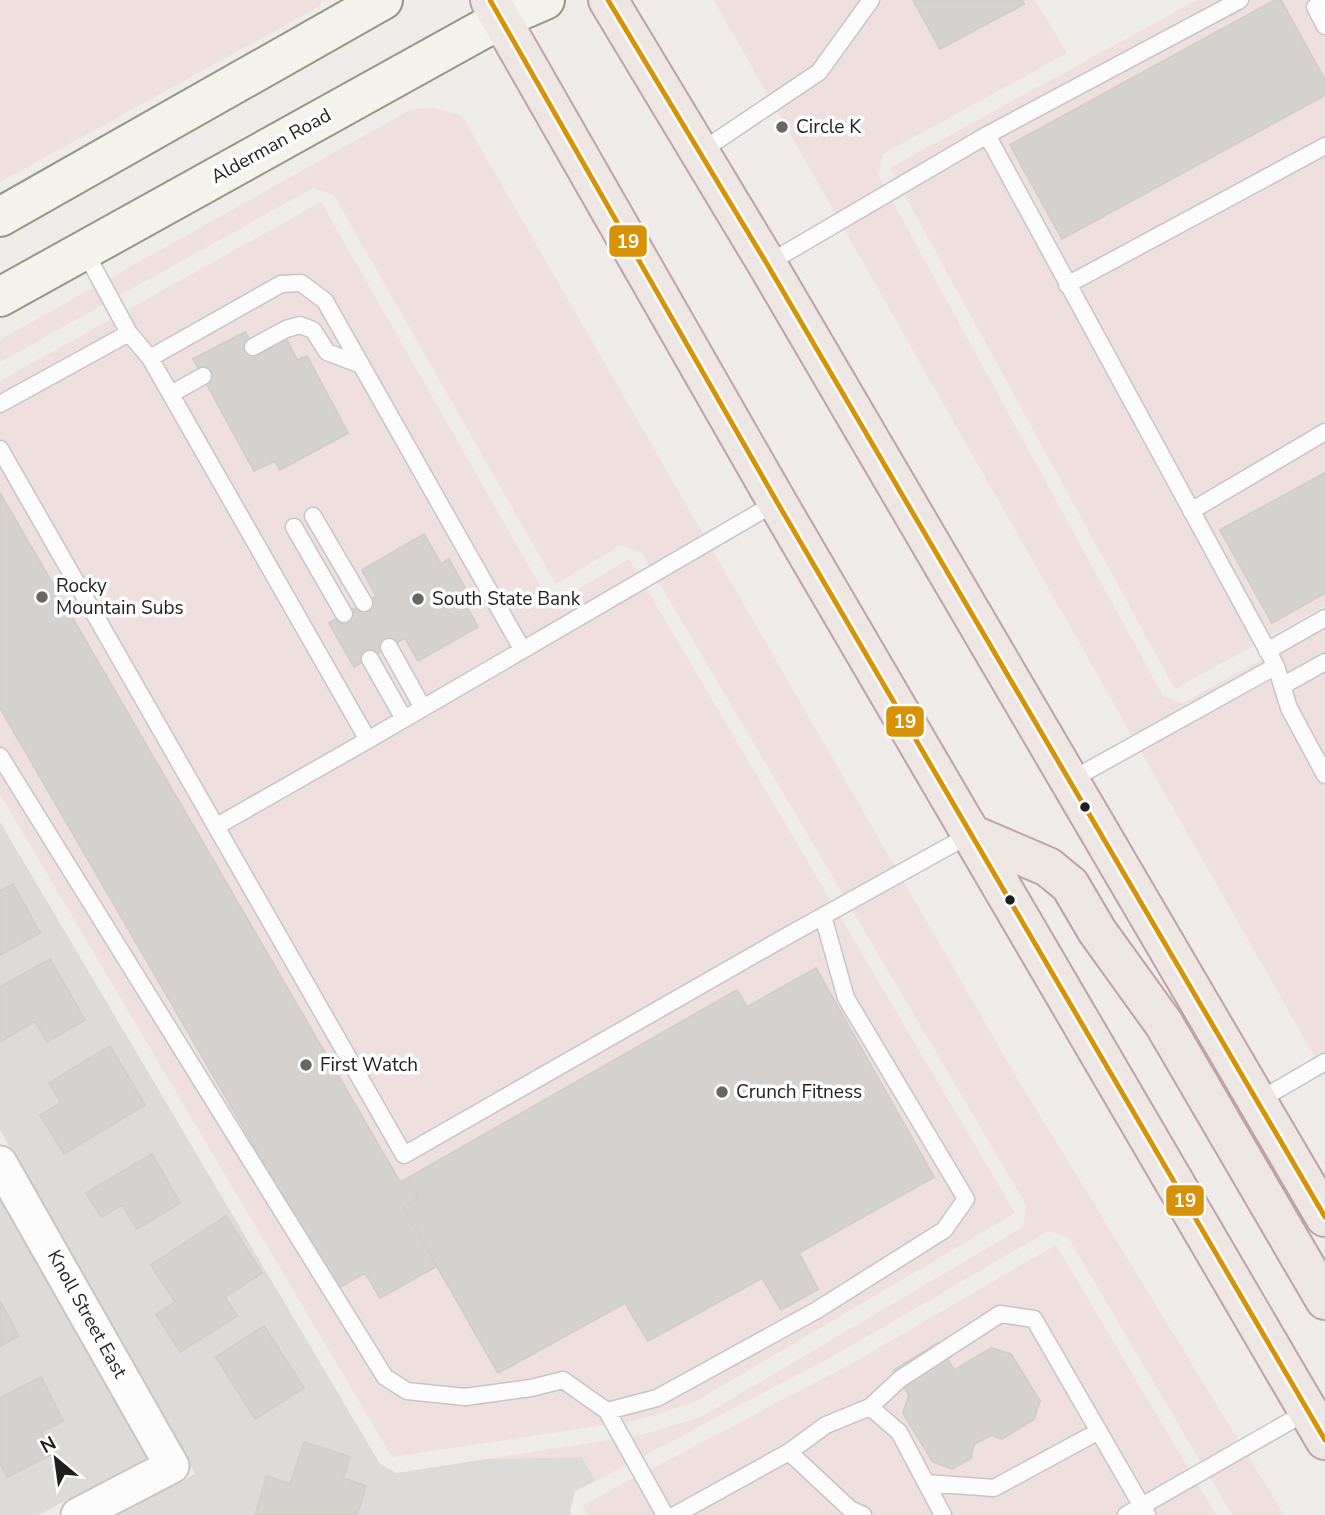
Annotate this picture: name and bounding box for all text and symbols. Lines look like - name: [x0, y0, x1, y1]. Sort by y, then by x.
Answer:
- street label: Alderman Road: [206, 102, 336, 190]
- place label: Circle K: [796, 114, 862, 140]
- marker: Circle K: [774, 119, 790, 135]
- line badge: 19: [608, 224, 648, 258]
- text: 19: [617, 229, 639, 255]
- place label: Rocky Mountain Subs: [56, 573, 184, 621]
- place label: South State Bank: [432, 586, 581, 612]
- marker: Rocky Mountain Subs: [34, 589, 50, 605]
- marker: South State Bank: [410, 591, 426, 607]
- line badge: 19: [885, 705, 925, 738]
- text: 19: [894, 709, 916, 735]
- unlabelled marker: [1078, 800, 1092, 814]
- unlabelled marker: [1003, 893, 1017, 907]
- place label: First Watch: [320, 1052, 418, 1078]
- marker: First Watch: [298, 1057, 314, 1073]
- place label: Crunch Fitness: [736, 1079, 862, 1105]
- marker: Crunch Fitness: [714, 1084, 730, 1100]
- line badge: 19: [1165, 1184, 1205, 1217]
- text: 19: [1174, 1188, 1196, 1214]
- street label: Knoll Street East: [41, 1245, 133, 1383]
- north arrow: [21, 1424, 91, 1494]
- text: N: [36, 1430, 61, 1460]

